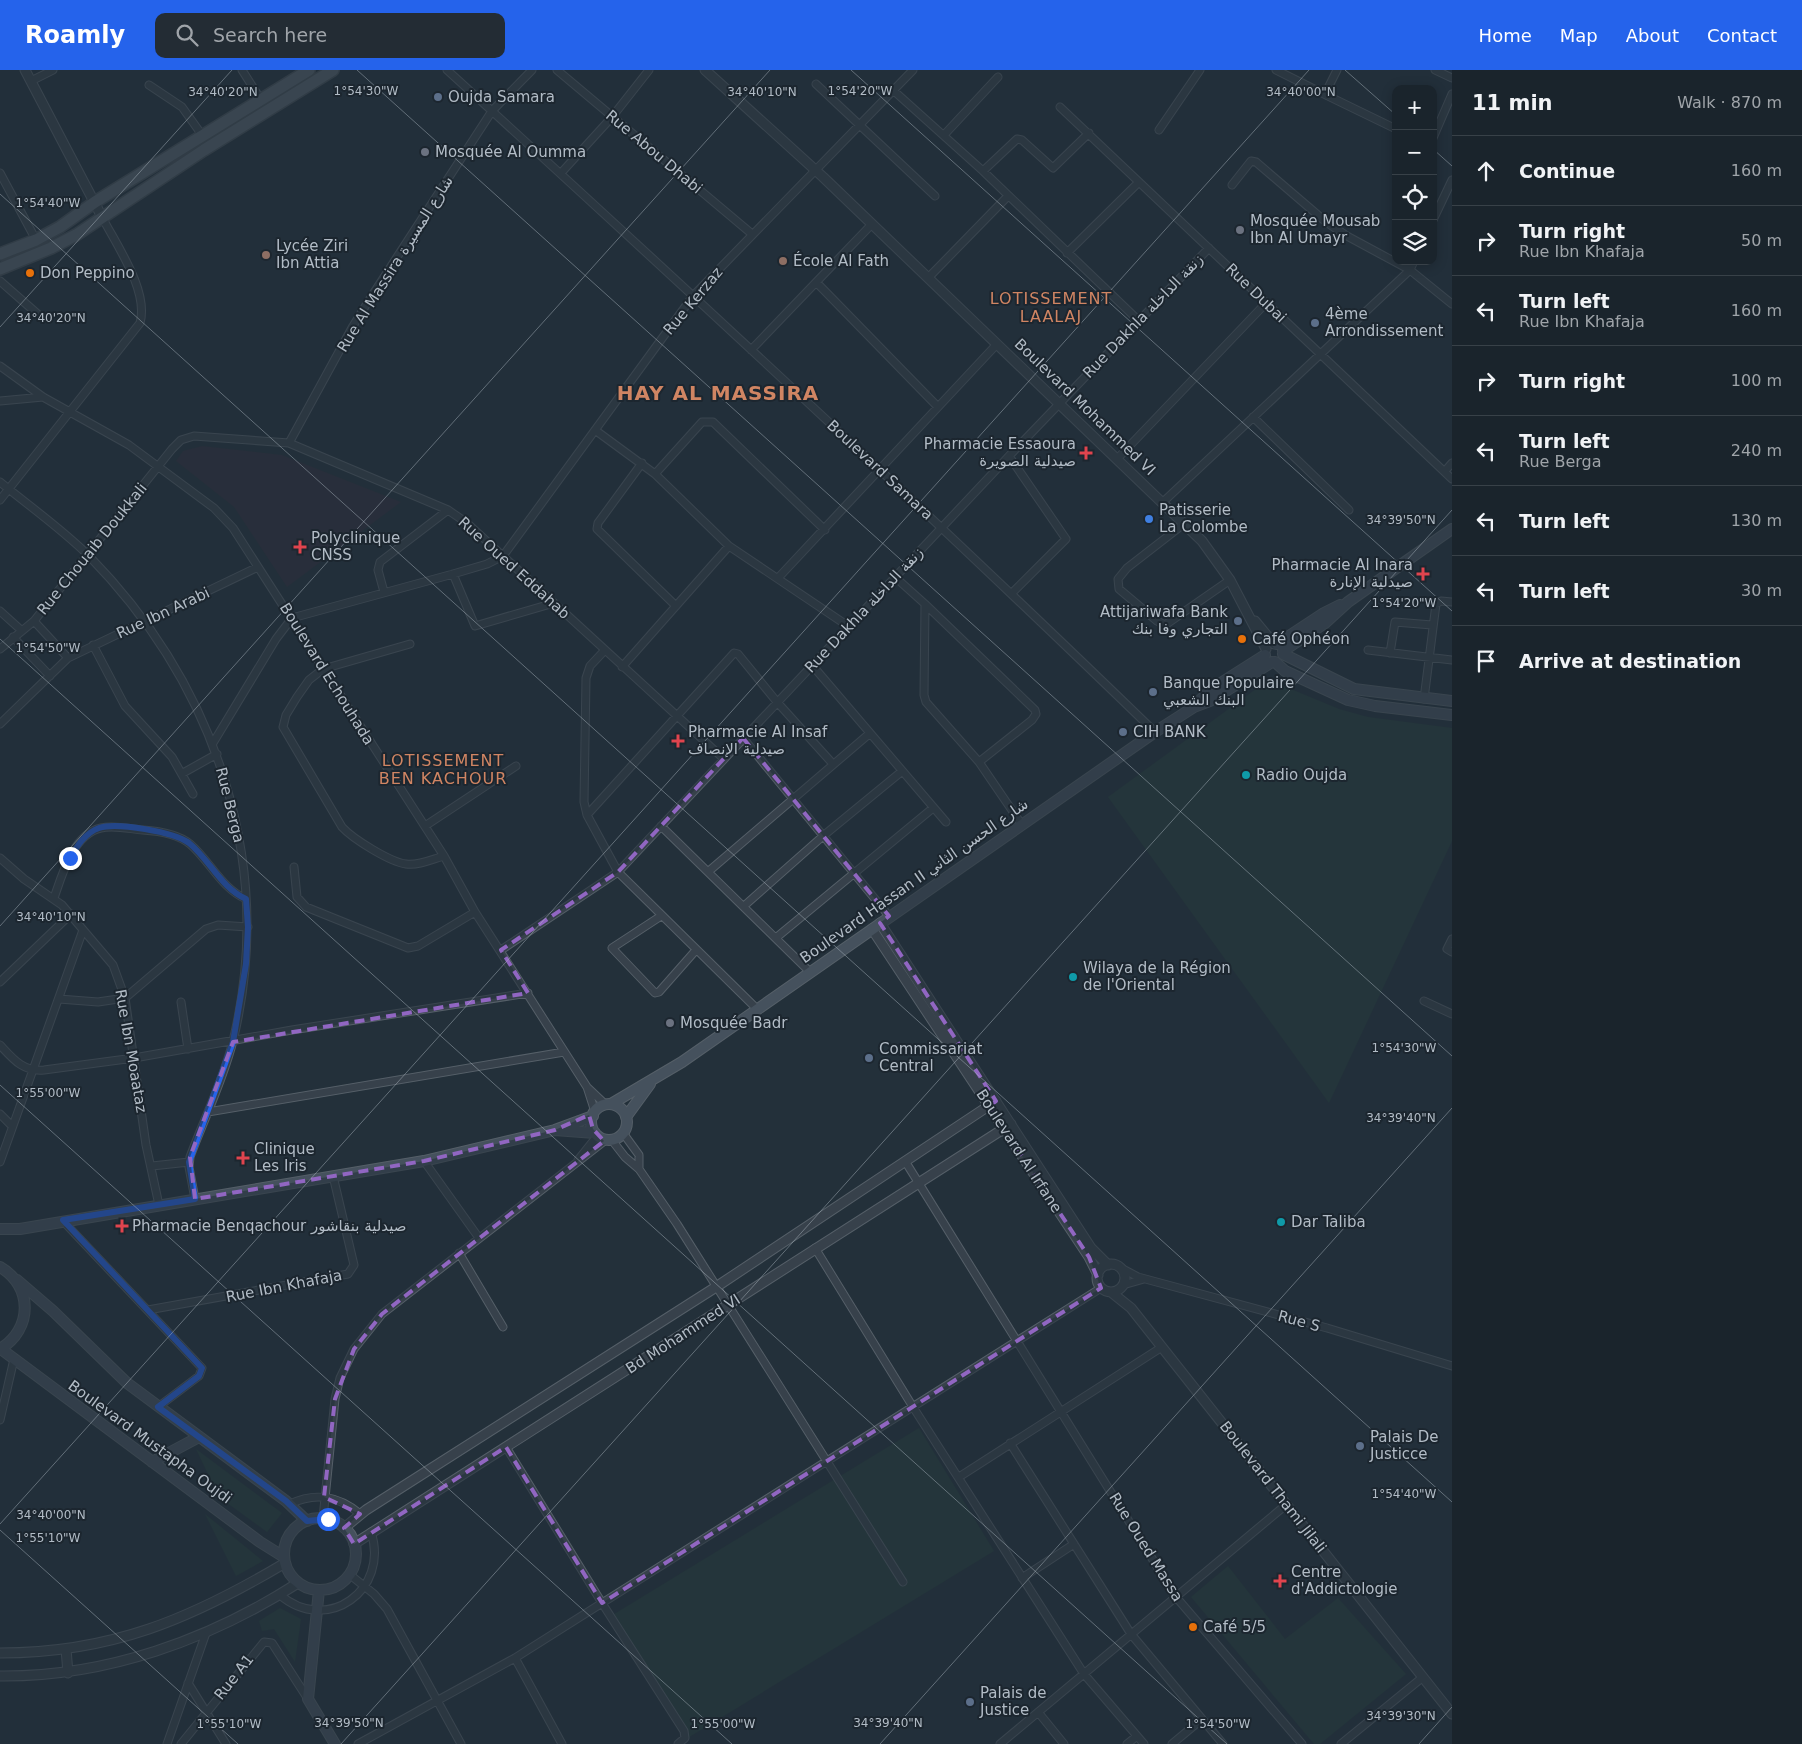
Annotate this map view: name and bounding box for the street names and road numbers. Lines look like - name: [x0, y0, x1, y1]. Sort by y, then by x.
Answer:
- street label: Rue Abou Dhabi: [602, 106, 706, 198]
- street label: Rue Al Massira شارع المسيرة: [333, 173, 457, 355]
- street label: Rue Dakhla زنقة الداخلة: [1079, 250, 1207, 382]
- street label: Rue Dubai: [1222, 260, 1290, 326]
- street label: Rue Kerzaz: [660, 263, 727, 338]
- street label: Boulevard Mohammed VI: [1011, 335, 1159, 479]
- street label: Boulevard Samara: [823, 416, 937, 524]
- street label: Rue Chouaib Doukkali: [33, 479, 151, 619]
- street label: Rue Oued Eddahab: [454, 513, 574, 623]
- street label: Rue Dakhla زنقة الداخلة: [801, 543, 927, 677]
- street label: Rue Ibn Arabi: [114, 584, 212, 642]
- street label: Boulevard Echouhada: [276, 600, 378, 748]
- street label: Rue Berga: [212, 765, 248, 845]
- street label: Boulevard Hassan II شارع الحسن الثاني: [796, 795, 1032, 968]
- street label: Rue Ibn Moaataz: [111, 988, 151, 1114]
- street label: Boulevard Al Irfane: [972, 1086, 1066, 1216]
- street label: Rue Ibn Khafaja: [224, 1266, 344, 1306]
- street label: Bd Mohammed VI: [622, 1290, 744, 1378]
- street label: Rue S: [1276, 1307, 1322, 1335]
- street label: Boulevard Mustapha Oujdi: [65, 1376, 235, 1508]
- street label: Boulevard Thami Jilali: [1216, 1418, 1330, 1556]
- street label: Rue Oued Massa: [1105, 1489, 1187, 1605]
- street label: Rue A1: [211, 1651, 257, 1703]

